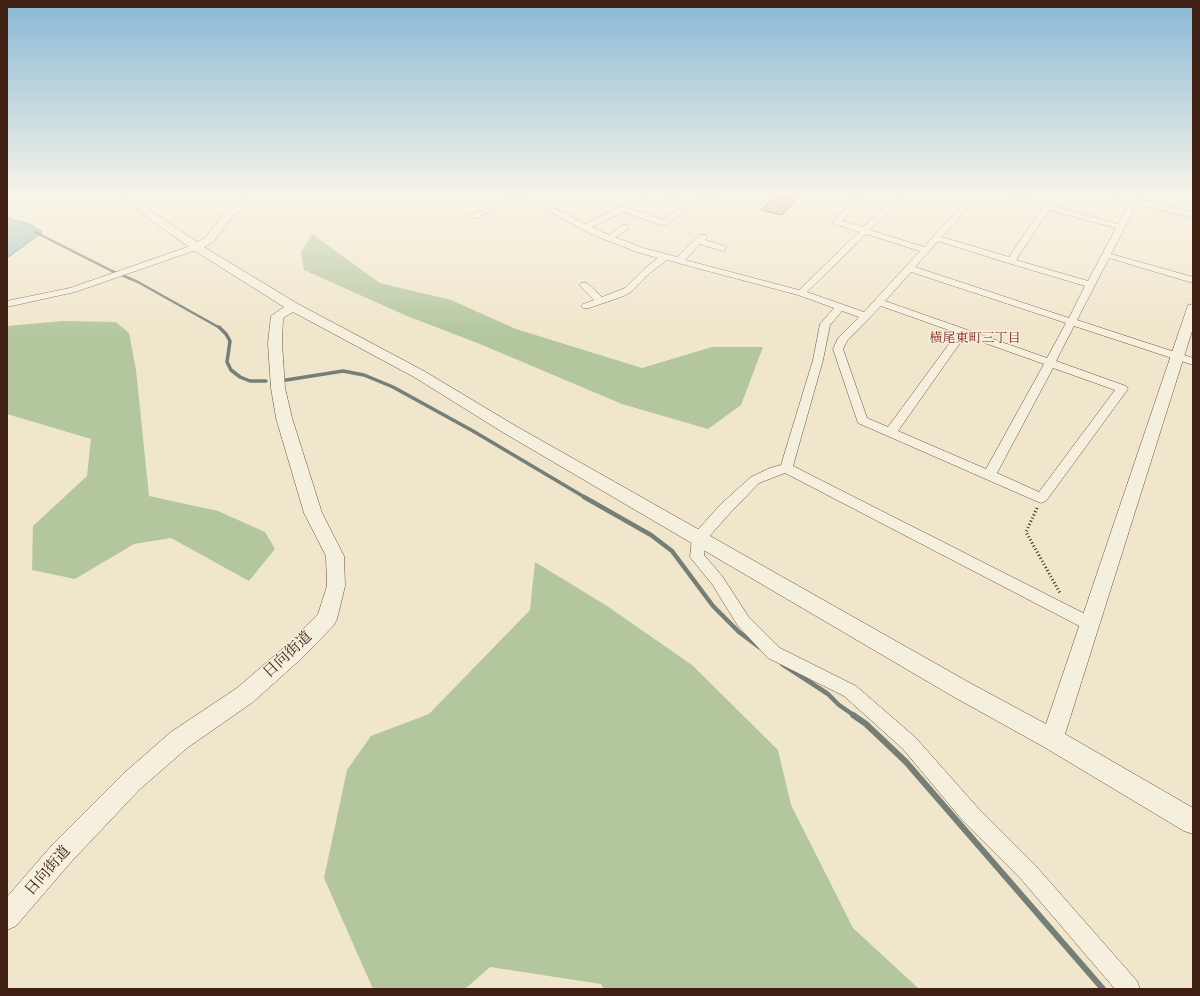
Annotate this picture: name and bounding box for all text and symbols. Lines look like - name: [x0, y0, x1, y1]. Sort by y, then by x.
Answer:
- district label: 横尾東町三丁目: [930, 331, 1020, 347]
- street label: 日向街道: [260, 628, 316, 682]
- street label: 日向街道: [22, 842, 74, 900]

